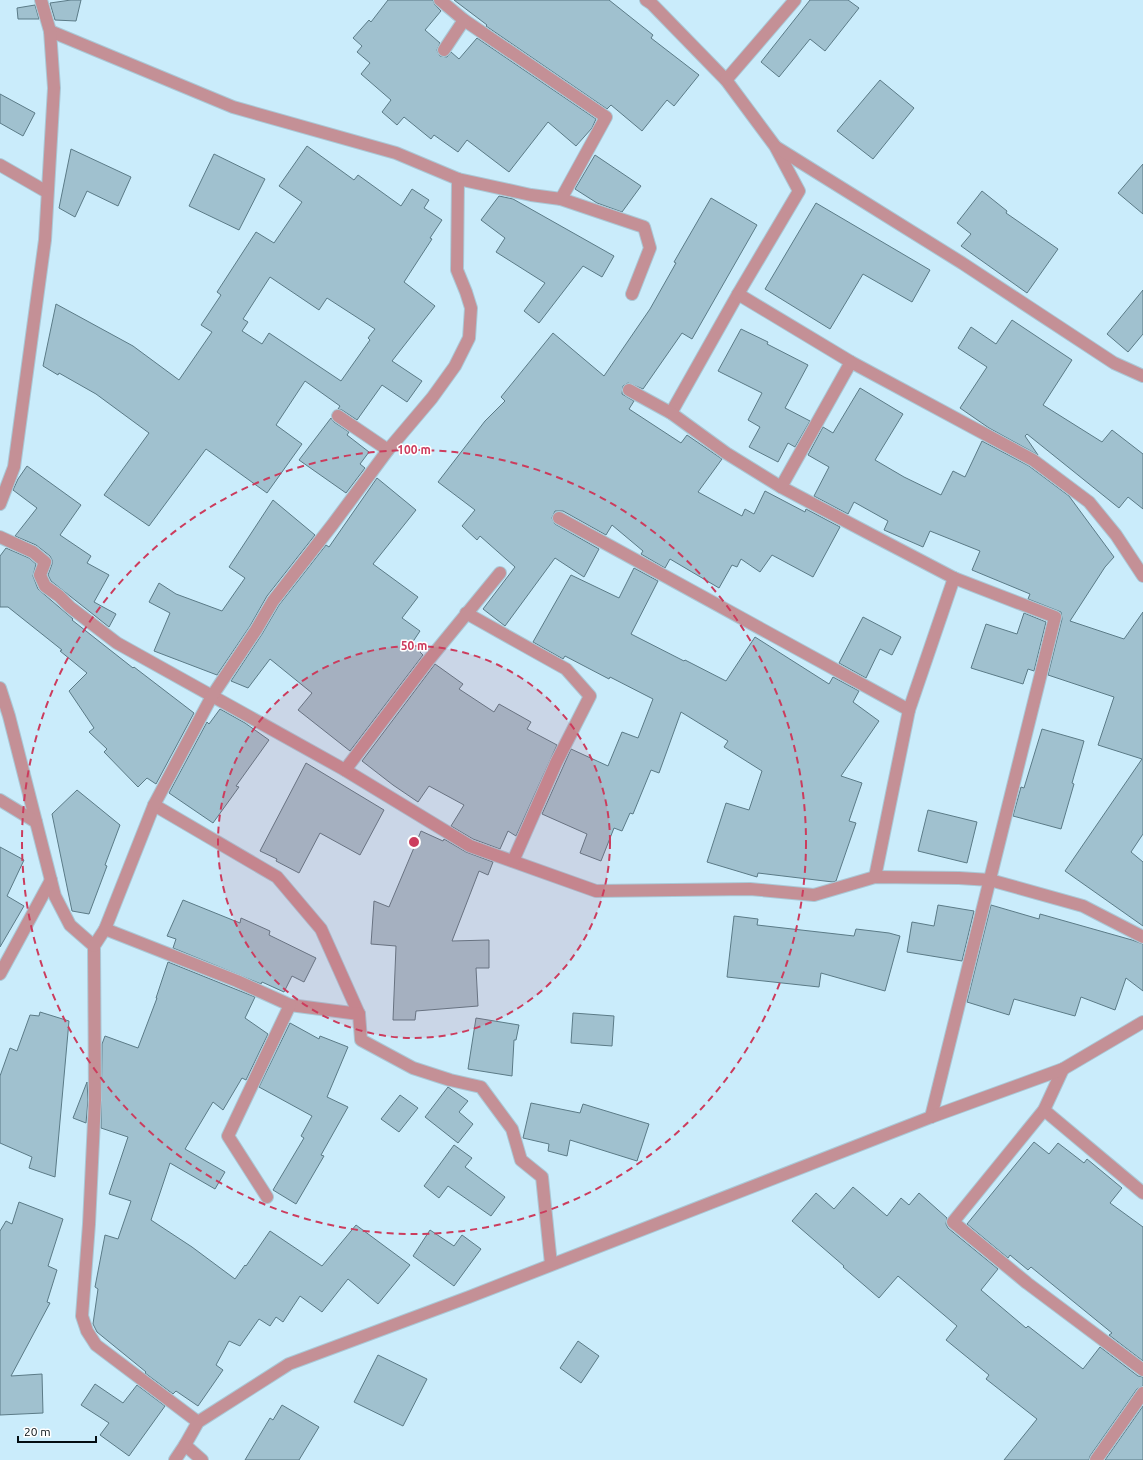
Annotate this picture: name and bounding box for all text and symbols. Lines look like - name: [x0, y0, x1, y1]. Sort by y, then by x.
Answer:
- text: 100 m: [397, 443, 431, 456]
- text: 50 m: [401, 639, 427, 652]
- centre of rings: [407, 835, 421, 849]
- scale bar: [18, 1418, 96, 1444]
- text: 20 m: [24, 1425, 51, 1438]

